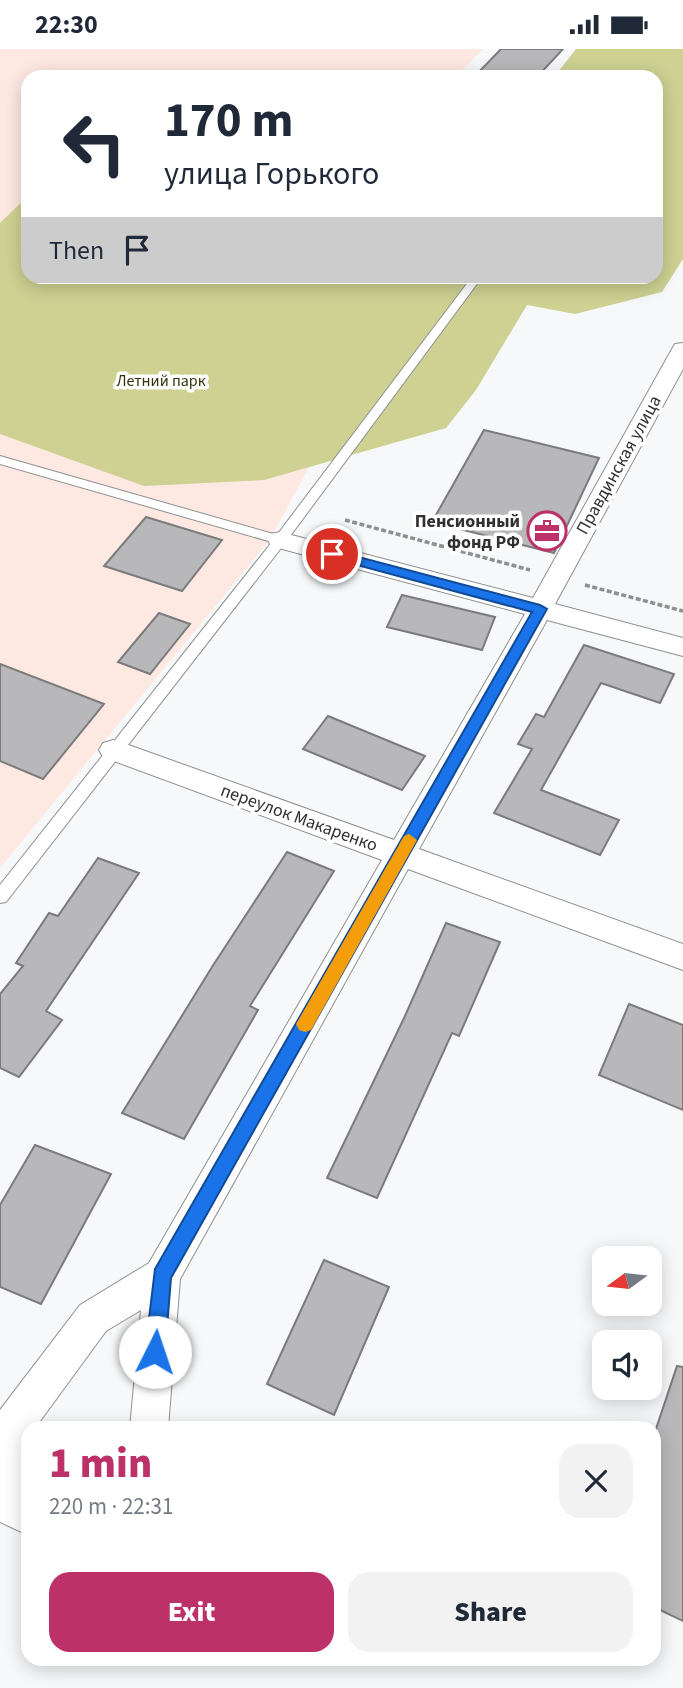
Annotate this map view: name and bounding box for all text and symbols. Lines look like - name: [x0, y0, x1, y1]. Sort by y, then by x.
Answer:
- text: 22:30: [35, 6, 98, 43]
- text: 170 m: [164, 86, 293, 156]
- icon: left: [49, 98, 140, 189]
- text: улица Горького: [164, 151, 379, 197]
- icon: arrive: [118, 231, 156, 269]
- text: Then: [49, 232, 104, 269]
- park label: Летний парк: [116, 370, 206, 392]
- street label: Правдинская улица: [570, 391, 668, 539]
- place label: Пенсионный фонд РФ: [415, 509, 520, 555]
- office icon: Пенсионный фонд РФ: [526, 510, 568, 552]
- pin: [302, 524, 362, 584]
- icon: arrive: [313, 535, 351, 573]
- street label: переулок Макаренко: [217, 778, 381, 858]
- north arrow: [592, 1246, 662, 1316]
- map controls: [592, 1246, 662, 1400]
- position arrow: [118, 1315, 192, 1389]
- button: sound: [592, 1330, 662, 1400]
- text: 1 min: [49, 1434, 152, 1494]
- button: close: [559, 1444, 633, 1518]
- text: 220 m · 22:31: [49, 1490, 173, 1523]
- button: Exit: [49, 1572, 334, 1652]
- button: Share: [348, 1572, 633, 1652]

